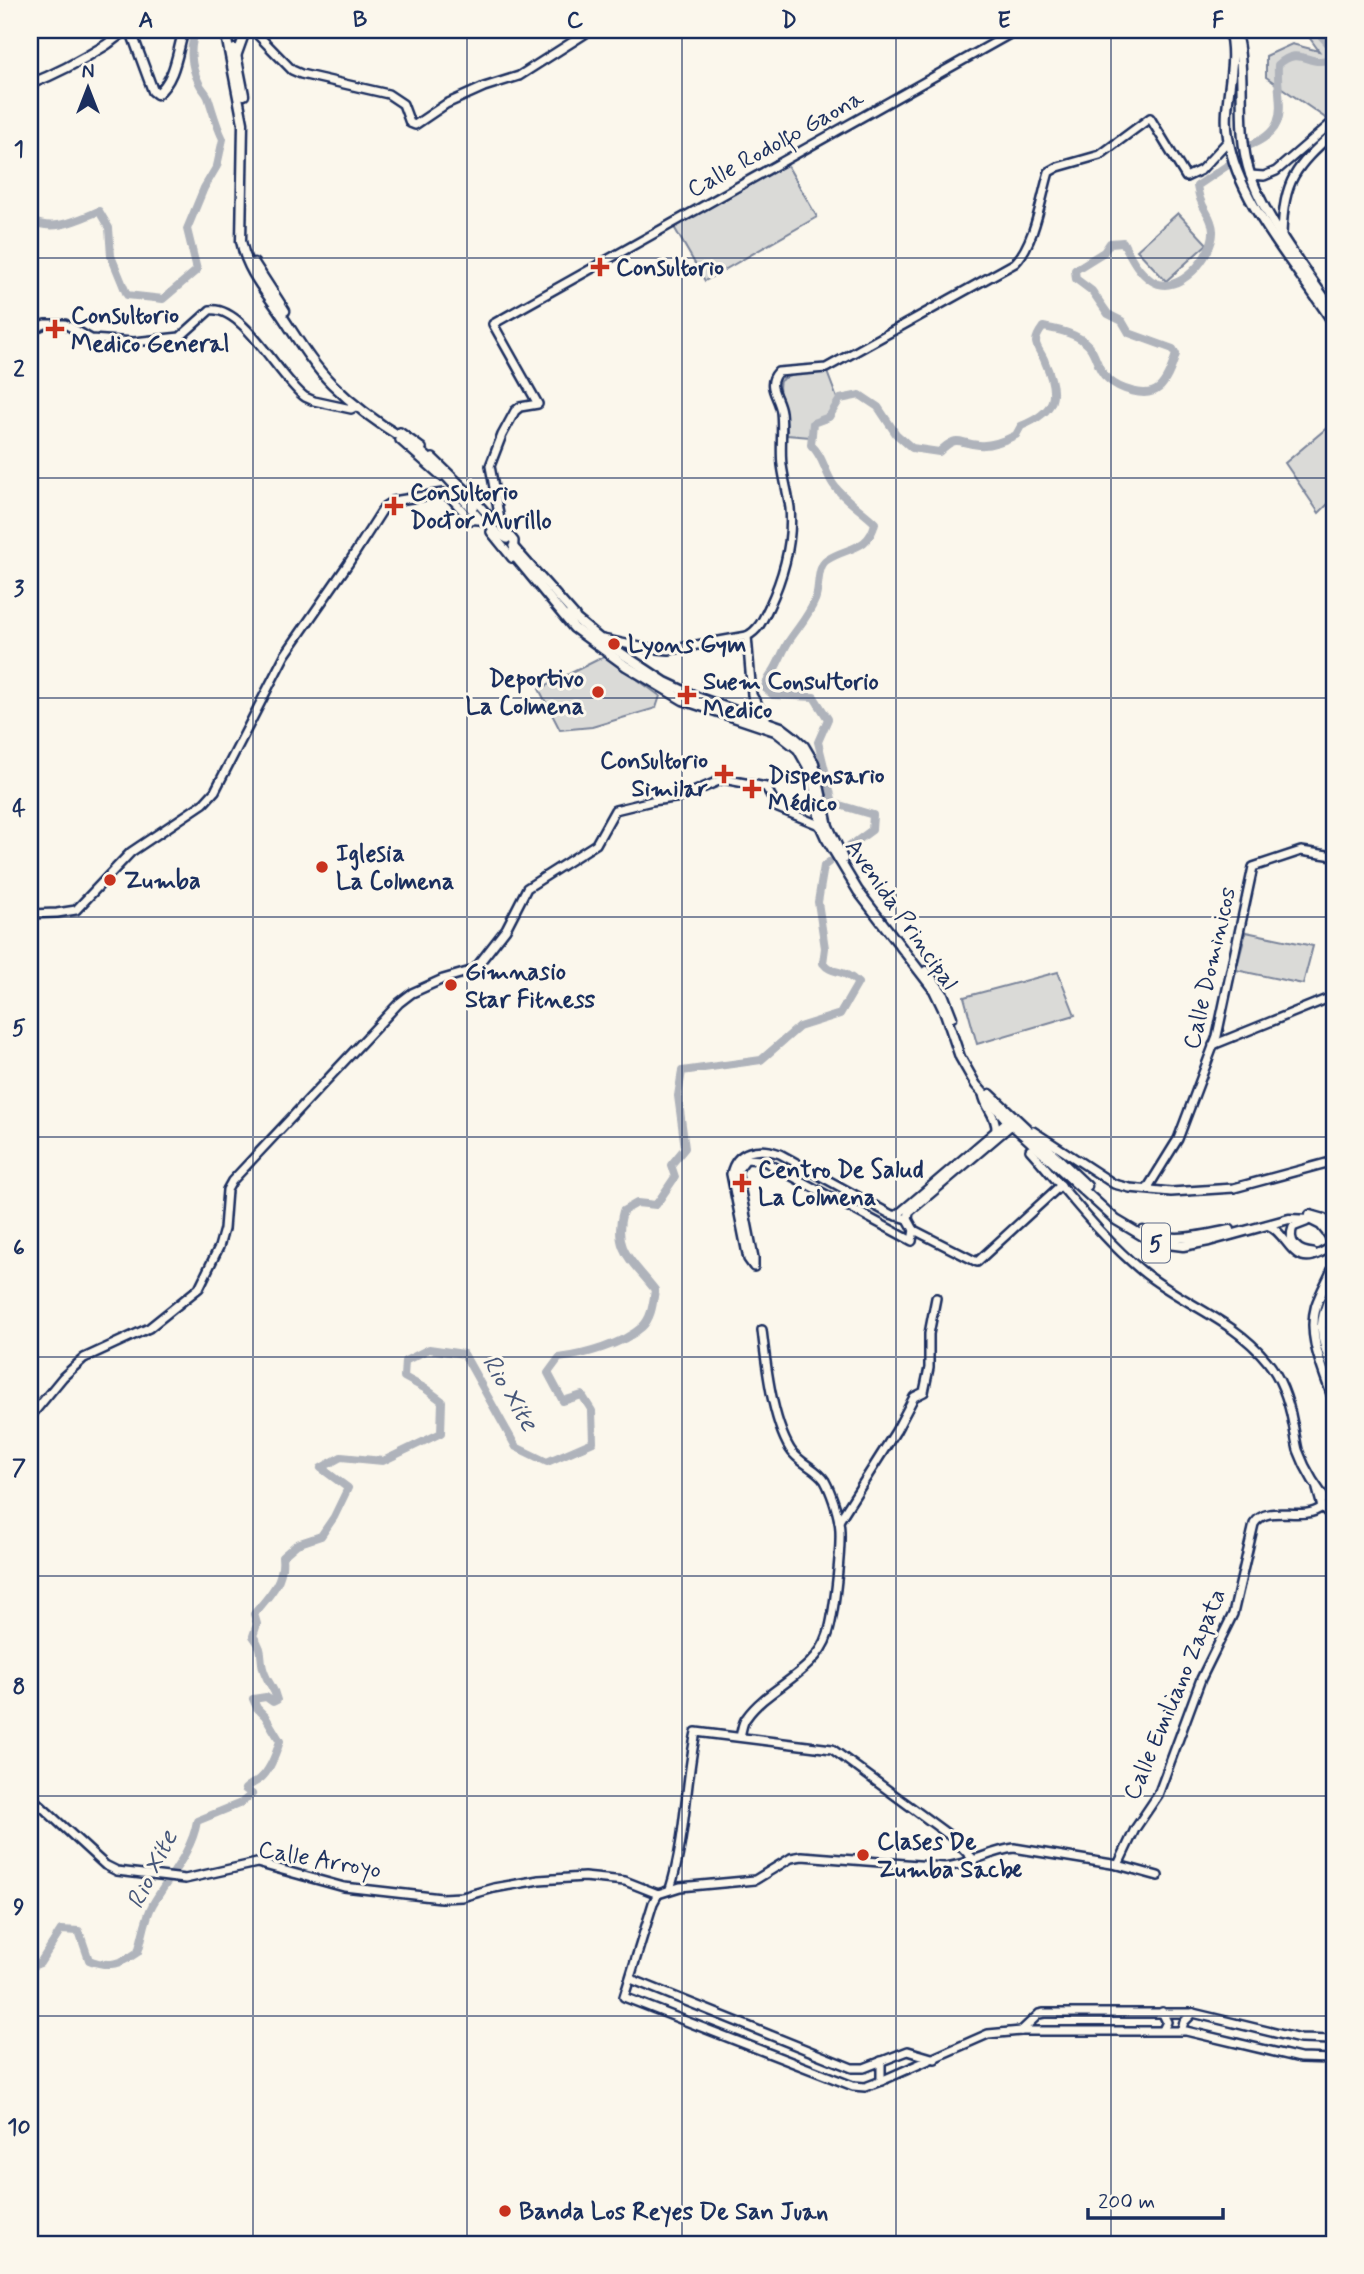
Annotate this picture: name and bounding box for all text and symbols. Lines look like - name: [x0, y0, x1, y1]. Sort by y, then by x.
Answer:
- text: A: [138, 6, 154, 36]
- text: B: [353, 6, 368, 36]
- text: C: [567, 6, 584, 36]
- text: D: [781, 6, 797, 36]
- text: E: [997, 6, 1011, 36]
- text: F: [1212, 6, 1224, 36]
- north arrow: [52, 52, 122, 122]
- text: N: [82, 60, 94, 85]
- street label: Calle Rodolfo Gaona: [682, 83, 871, 207]
- text: 1: [14, 135, 24, 165]
- place label: Consultorio: [616, 253, 724, 284]
- marker: Consultorio: [590, 257, 610, 277]
- place label: Consultorio Medico General: [71, 301, 230, 360]
- marker: Consultorio Medico General: [45, 319, 65, 339]
- text: 2: [13, 355, 25, 385]
- place label: Consultorio Doctor Murillo: [410, 478, 552, 537]
- marker: Consultorio Doctor Murillo: [384, 496, 404, 516]
- text: 3: [14, 575, 25, 605]
- place label: Lyons Gym: [628, 630, 746, 661]
- marker: Lyons Gym: [606, 636, 622, 652]
- place label: Deportivo La Colmena: [466, 664, 584, 723]
- place label: Suem Consultorio Medico: [703, 667, 879, 726]
- marker: Deportivo La Colmena: [590, 684, 606, 700]
- marker: Suem Consultorio Medico: [677, 685, 697, 705]
- place label: Consultorio Similar: [600, 746, 708, 805]
- place label: Dispensario Médico: [768, 761, 885, 820]
- marker: Consultorio Similar: [714, 764, 734, 784]
- marker: Dispensario Médico: [742, 779, 762, 799]
- text: 4: [12, 794, 26, 824]
- street label: Avenida Principal: [837, 833, 964, 997]
- place label: Iglesia La Colmena: [336, 839, 454, 898]
- marker: Iglesia La Colmena: [314, 859, 330, 875]
- place label: Zumba: [124, 866, 201, 897]
- marker: Zumba: [102, 872, 118, 888]
- street label: Calle Dominicos: [1177, 884, 1244, 1053]
- place label: Gimnasio Star Fitness: [465, 957, 596, 1016]
- marker: Gimnasio Star Fitness: [443, 977, 459, 993]
- text: 5: [12, 1014, 26, 1044]
- place label: Centro De Salud La Colmena: [758, 1155, 924, 1214]
- marker: Centro De Salud La Colmena: [732, 1173, 752, 1193]
- road number: 5: [1142, 1224, 1170, 1262]
- text: 6: [13, 1234, 25, 1264]
- water label: Rio Xite: [473, 1348, 546, 1439]
- text: 7: [12, 1454, 26, 1484]
- street label: Calle Emiliano Zapata: [1117, 1584, 1234, 1805]
- text: 8: [13, 1673, 25, 1703]
- water label: Rio Xite: [119, 1824, 187, 1915]
- place label: Clases De Zumba Sacbe: [877, 1827, 1023, 1886]
- street label: Calle Arroyo: [256, 1834, 384, 1887]
- marker: Clases De Zumba Sacbe: [855, 1847, 871, 1863]
- text: 9: [13, 1893, 25, 1923]
- text: 10: [7, 2113, 31, 2143]
- scale bar: [1088, 2176, 1222, 2220]
- text: 200 m: [1098, 2188, 1155, 2216]
- place label: Banda Los Reyes De San Juan: [519, 2197, 828, 2228]
- marker: Banda Los Reyes De San Juan: [497, 2203, 513, 2219]

